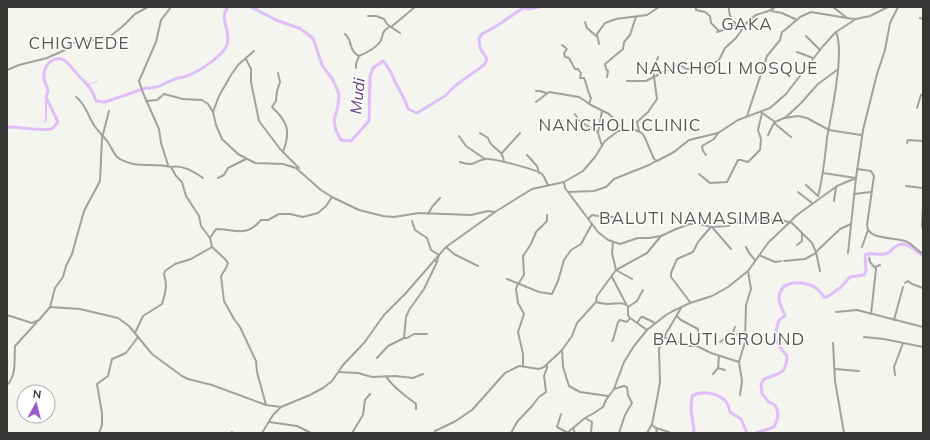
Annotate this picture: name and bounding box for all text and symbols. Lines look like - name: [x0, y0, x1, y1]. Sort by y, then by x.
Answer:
- district label: GAKA: [721, 13, 773, 34]
- district label: CHIGWEDE: [29, 32, 129, 53]
- district label: NANCHOLI MOSQUE: [636, 57, 818, 78]
- water label: Mudi: [345, 77, 369, 115]
- district label: NANCHOLI CLINIC: [539, 114, 701, 135]
- district label: BALUTI NAMASIMBA: [599, 207, 785, 228]
- district label: BALUTI GROUND: [653, 328, 805, 349]
- north arrow: [16, 384, 56, 424]
- text: N: [32, 387, 42, 402]

